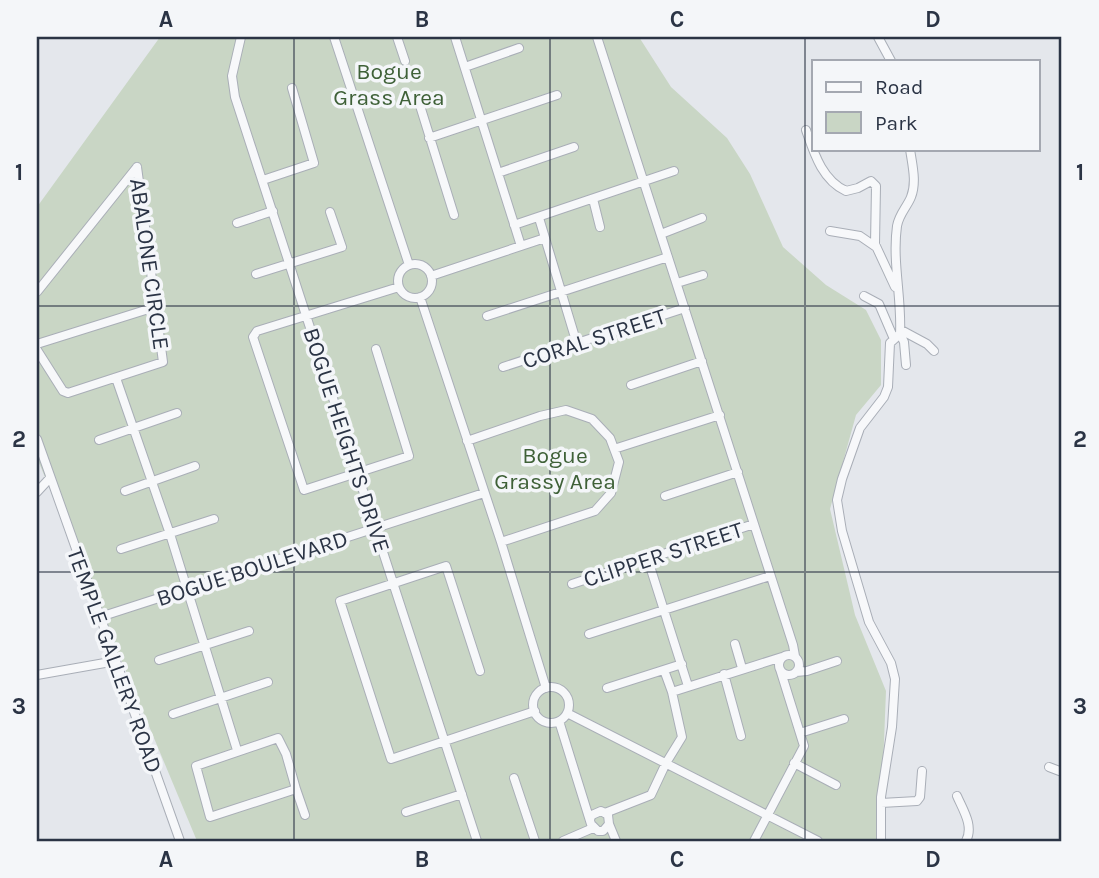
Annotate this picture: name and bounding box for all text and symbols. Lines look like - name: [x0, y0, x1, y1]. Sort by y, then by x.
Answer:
- text: A: [159, 6, 173, 33]
- text: B: [415, 6, 429, 33]
- text: C: [670, 6, 684, 33]
- text: D: [925, 6, 941, 33]
- park label: Bogue Grass Area: [333, 58, 445, 111]
- legend: [812, 60, 1040, 150]
- text: Road: [875, 75, 923, 99]
- text: Park: [875, 111, 918, 135]
- text: 1: [15, 159, 23, 186]
- text: 1: [1076, 159, 1084, 186]
- street label: ABALONE CIRCLE: [124, 177, 175, 352]
- street label: CORAL STREET: [519, 302, 670, 374]
- street label: BOGUE HEIGHTS DRIVE: [297, 324, 396, 556]
- text: 2: [12, 426, 26, 453]
- text: 2: [1073, 426, 1087, 453]
- park label: Bogue Grassy Area: [494, 442, 616, 495]
- street label: CLIPPER STREET: [580, 516, 747, 593]
- street label: BOGUE BOULEVARD: [153, 525, 351, 612]
- street label: TEMPLE GALLERY ROAD: [61, 544, 168, 776]
- text: 3: [12, 693, 26, 720]
- text: 3: [1073, 693, 1087, 720]
- text: A: [159, 846, 173, 873]
- text: B: [415, 846, 429, 873]
- text: C: [670, 846, 684, 873]
- text: D: [925, 846, 941, 873]

